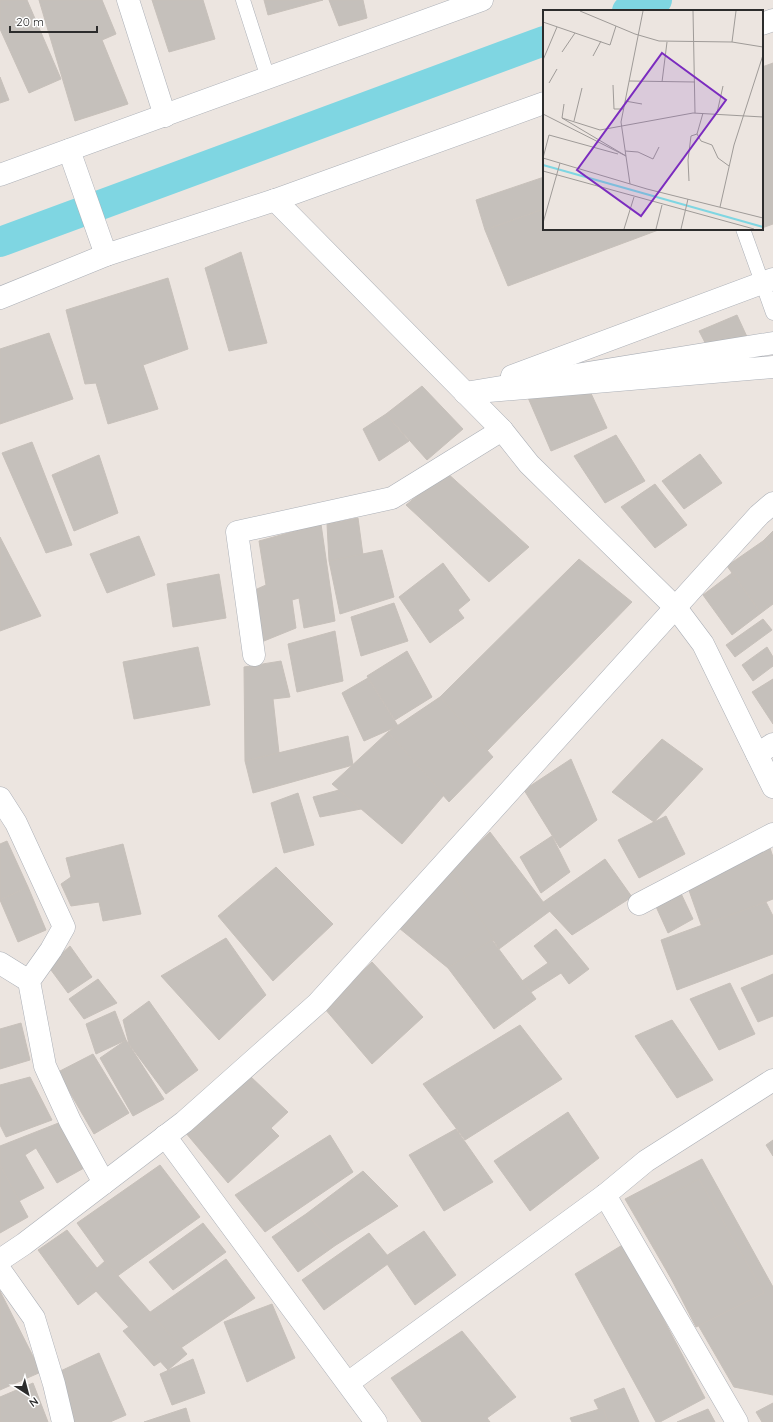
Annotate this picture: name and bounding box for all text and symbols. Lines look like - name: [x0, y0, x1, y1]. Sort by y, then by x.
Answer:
- scale bar: [10, 8, 97, 34]
- inset map: [543, 10, 763, 230]
- text: 20 m: [16, 14, 44, 29]
- north arrow: [8, 1374, 48, 1414]
- text: N: [26, 1394, 41, 1410]

